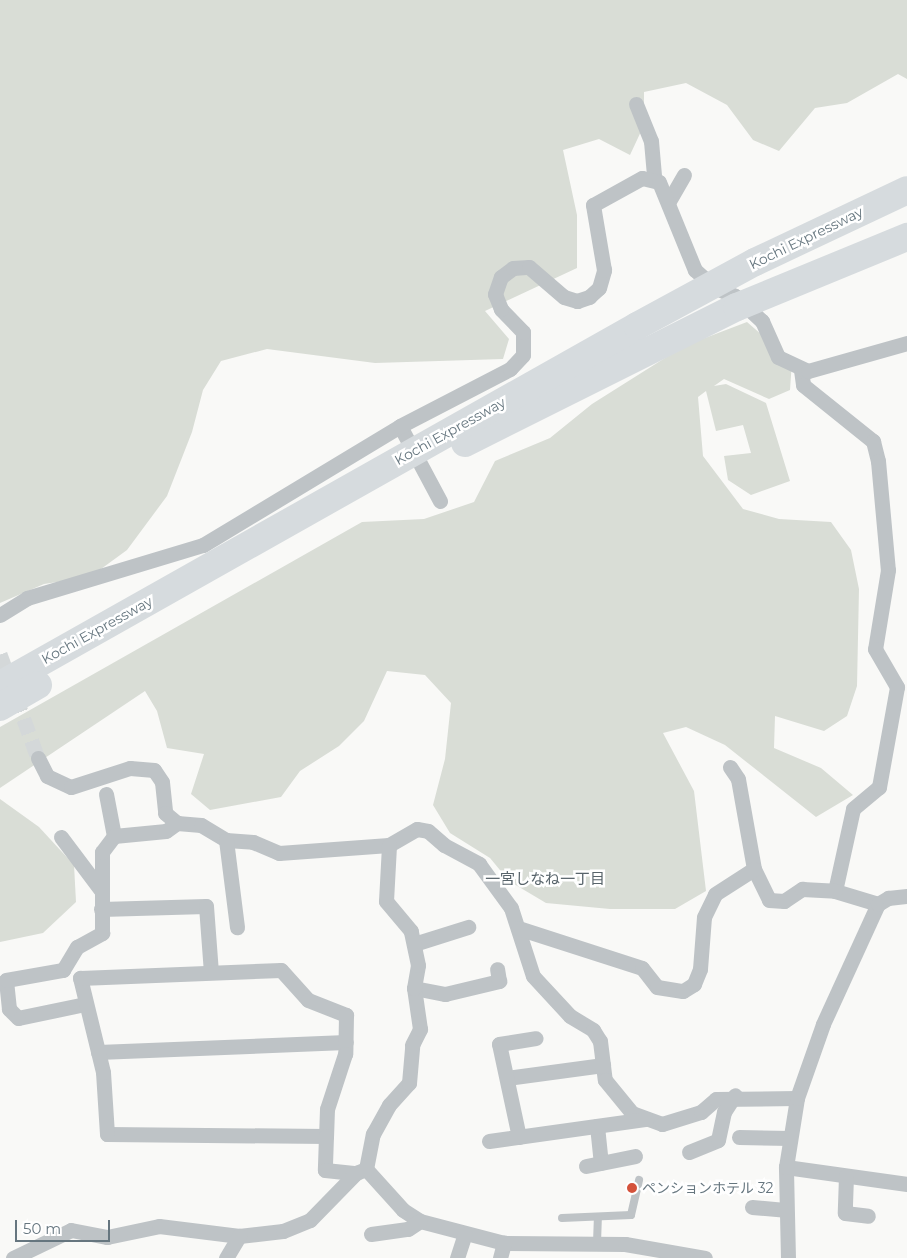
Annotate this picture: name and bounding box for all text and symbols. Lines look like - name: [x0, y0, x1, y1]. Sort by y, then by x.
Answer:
- street label: Kochi Expressway: [746, 203, 866, 273]
- street label: Kochi Expressway: [392, 394, 508, 468]
- street label: Kochi Expressway: [39, 593, 155, 667]
- district label: 一宮しなね一丁目: [485, 870, 605, 888]
- place label: ペンションホテル 32: [642, 1180, 773, 1196]
- marker: ペンションホテル 32: [626, 1182, 638, 1194]
- scale bar: [18, 1210, 112, 1242]
- text: 50 m: [23, 1219, 61, 1238]

